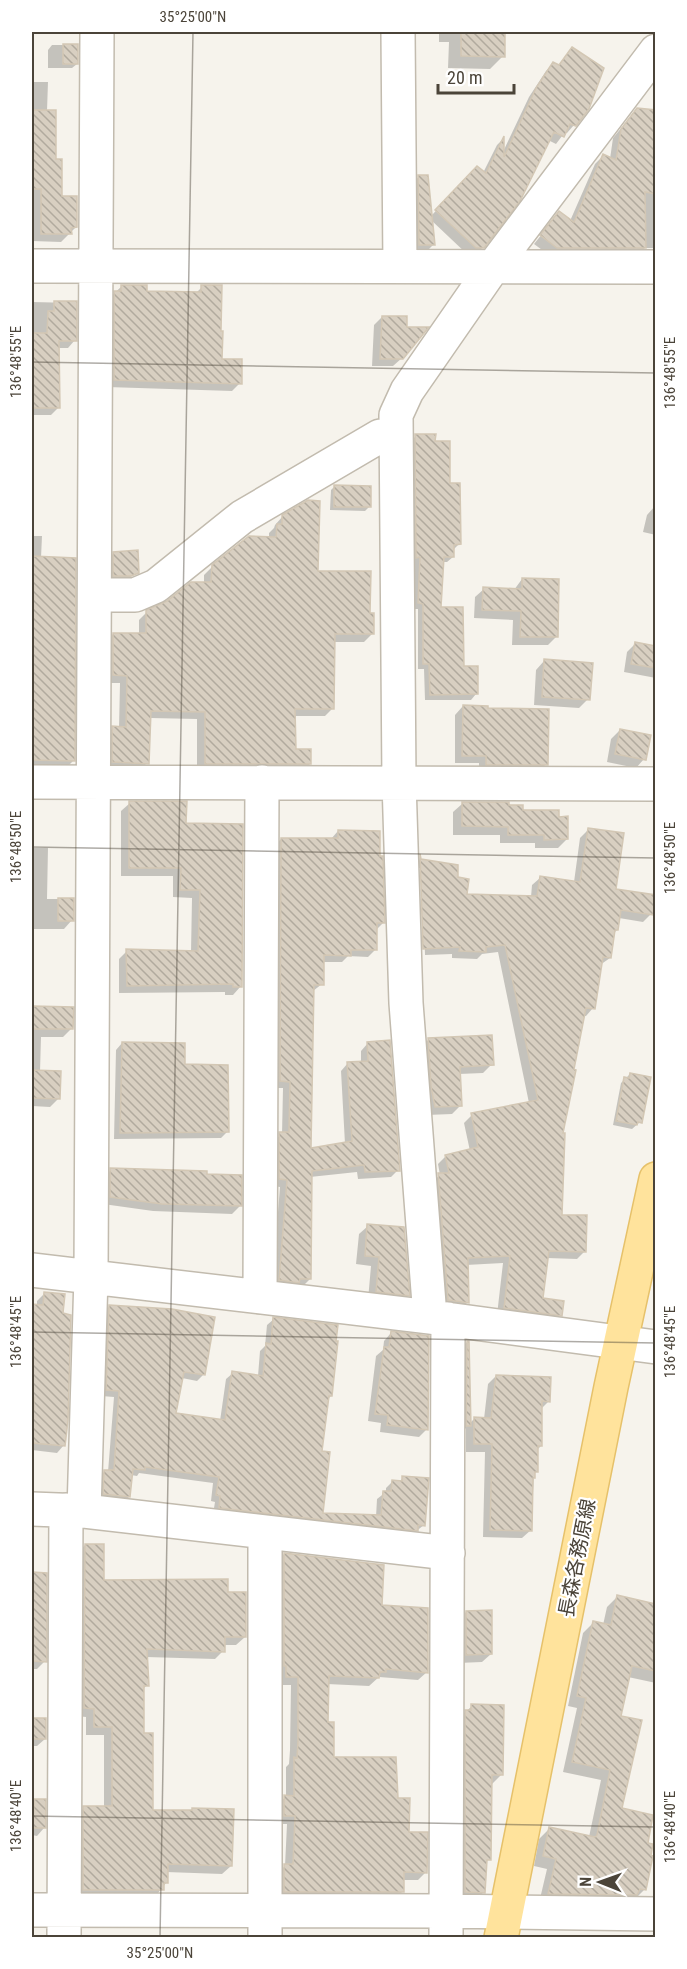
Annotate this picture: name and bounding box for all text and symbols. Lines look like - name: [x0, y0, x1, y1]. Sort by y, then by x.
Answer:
- text: 35°25'00"N: [160, 8, 226, 26]
- scale bar: [438, 57, 514, 95]
- text: 20 m: [447, 67, 482, 88]
- text: 136°48'55"E: [7, 326, 25, 398]
- text: 136°48'55"E: [661, 337, 679, 409]
- text: 136°48'50"E: [7, 811, 25, 883]
- text: 136°48'50"E: [661, 822, 679, 894]
- text: 136°48'45"E: [7, 1296, 25, 1368]
- text: 136°48'45"E: [661, 1306, 679, 1378]
- street label: 長森各務原線: [554, 1497, 600, 1619]
- text: 136°48'40"E: [7, 1780, 25, 1852]
- text: 136°48'40"E: [661, 1791, 679, 1863]
- north arrow: [570, 1852, 630, 1912]
- text: N: [576, 1877, 595, 1887]
- text: 35°25'00"N: [127, 1944, 193, 1962]

